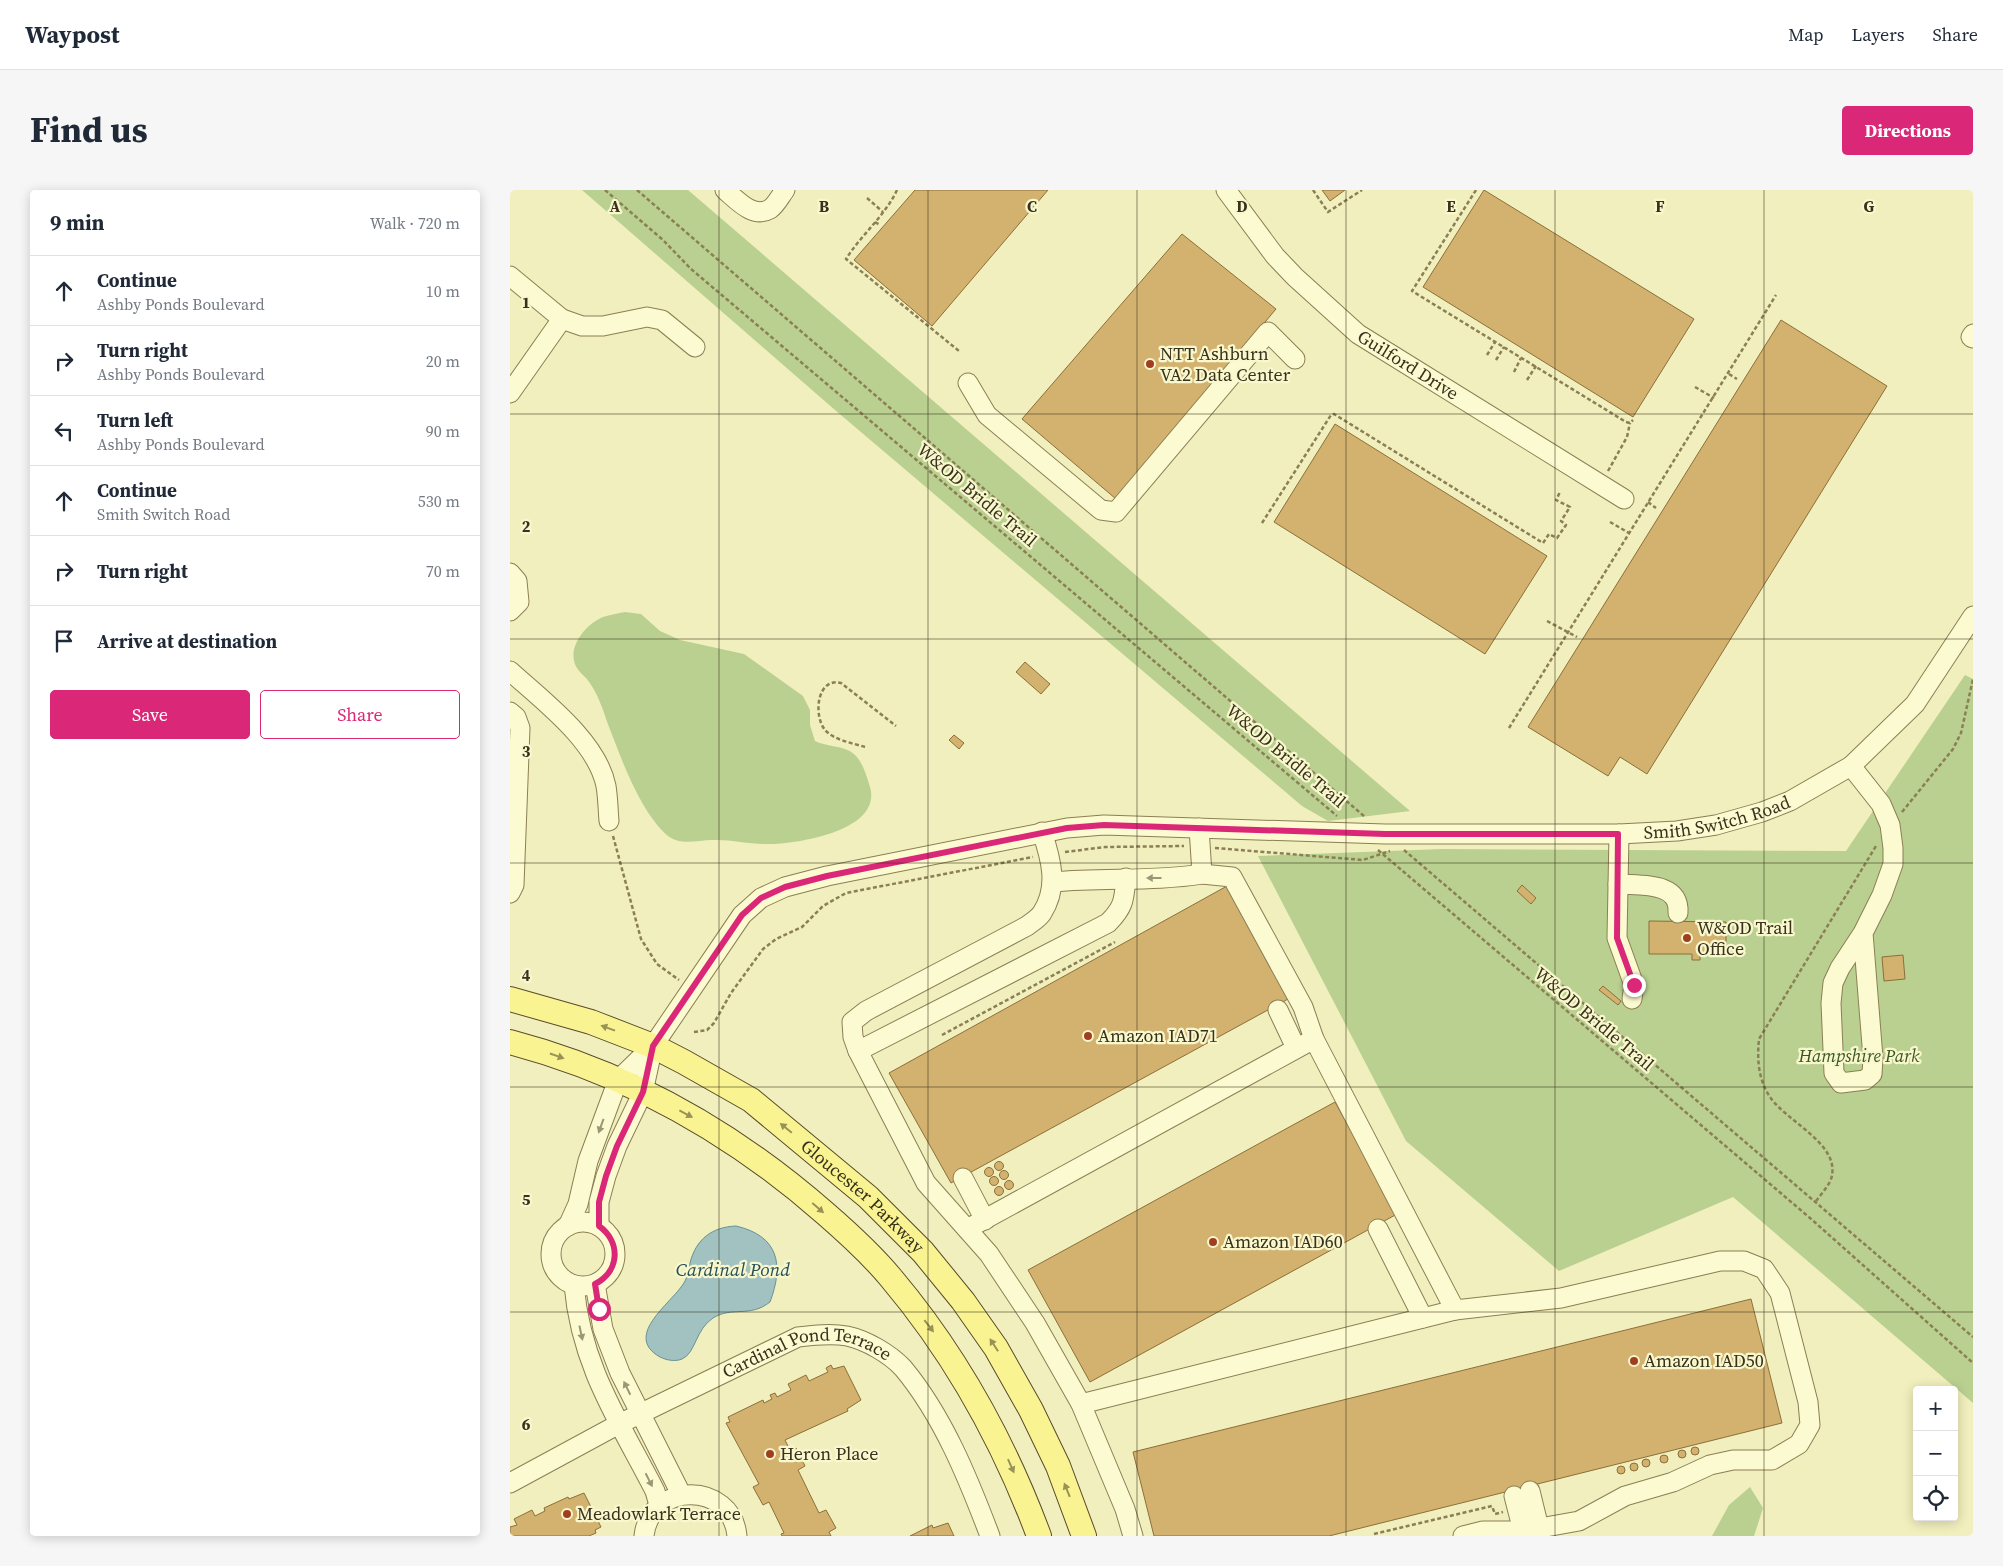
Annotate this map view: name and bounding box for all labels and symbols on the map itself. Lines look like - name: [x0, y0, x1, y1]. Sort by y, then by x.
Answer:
- text: A: [610, 195, 621, 217]
- text: B: [819, 195, 830, 217]
- text: C: [1027, 195, 1037, 217]
- text: D: [1236, 195, 1248, 217]
- text: E: [1446, 195, 1456, 217]
- text: F: [1655, 195, 1665, 217]
- text: G: [1864, 195, 1875, 217]
- text: 1: [522, 291, 530, 313]
- street label: Guilford Drive: [1353, 324, 1464, 405]
- place label: NTT Ashburn VA2 Data Center: [1160, 341, 1291, 387]
- marker: NTT Ashburn VA2 Data Center: [1144, 358, 1156, 370]
- street label: W&OD Bridle Trail: [912, 437, 1043, 552]
- text: 2: [522, 515, 531, 537]
- street label: W&OD Bridle Trail: [1221, 698, 1352, 813]
- text: 3: [522, 740, 531, 762]
- street label: Smith Switch Road: [1643, 789, 1794, 845]
- one-way arrow: [1145, 874, 1161, 882]
- place label: W&OD Trail Office: [1697, 915, 1793, 961]
- marker: W&OD Trail Office: [1681, 932, 1693, 944]
- street label: W&OD Bridle Trail: [1529, 961, 1660, 1076]
- text: 4: [522, 964, 531, 986]
- route end: [1623, 974, 1646, 997]
- place label: Amazon IAD71: [1098, 1023, 1218, 1048]
- one-way arrow: [600, 1024, 615, 1031]
- marker: Amazon IAD71: [1082, 1030, 1094, 1042]
- park label: Hampshire Park: [1798, 1043, 1920, 1068]
- one-way arrow: [549, 1053, 564, 1060]
- one-way arrow: [679, 1110, 693, 1118]
- one-way arrow: [597, 1119, 605, 1134]
- one-way arrow: [780, 1123, 793, 1134]
- street label: Gloucester Parkway: [796, 1133, 931, 1259]
- text: 5: [522, 1188, 531, 1210]
- one-way arrow: [812, 1202, 825, 1213]
- place label: Amazon IAD60: [1223, 1229, 1343, 1254]
- marker: Amazon IAD60: [1207, 1236, 1219, 1248]
- water label: Cardinal Pond: [676, 1256, 790, 1282]
- route start: [588, 1298, 611, 1321]
- one-way arrow: [923, 1319, 934, 1332]
- street label: Cardinal Pond Terrace: [718, 1321, 897, 1384]
- one-way arrow: [577, 1325, 585, 1340]
- one-way arrow: [989, 1339, 999, 1352]
- place label: Amazon IAD50: [1644, 1348, 1764, 1373]
- marker: Amazon IAD50: [1628, 1355, 1640, 1367]
- one-way arrow: [623, 1381, 631, 1396]
- text: 6: [522, 1413, 531, 1435]
- place label: Heron Place: [780, 1441, 878, 1466]
- marker: Heron Place: [764, 1448, 776, 1460]
- one-way arrow: [1008, 1459, 1016, 1473]
- one-way arrow: [645, 1472, 653, 1487]
- one-way arrow: [1063, 1483, 1071, 1497]
- place label: Meadowlark Terrace: [577, 1501, 741, 1526]
- marker: Meadowlark Terrace: [561, 1508, 573, 1520]

